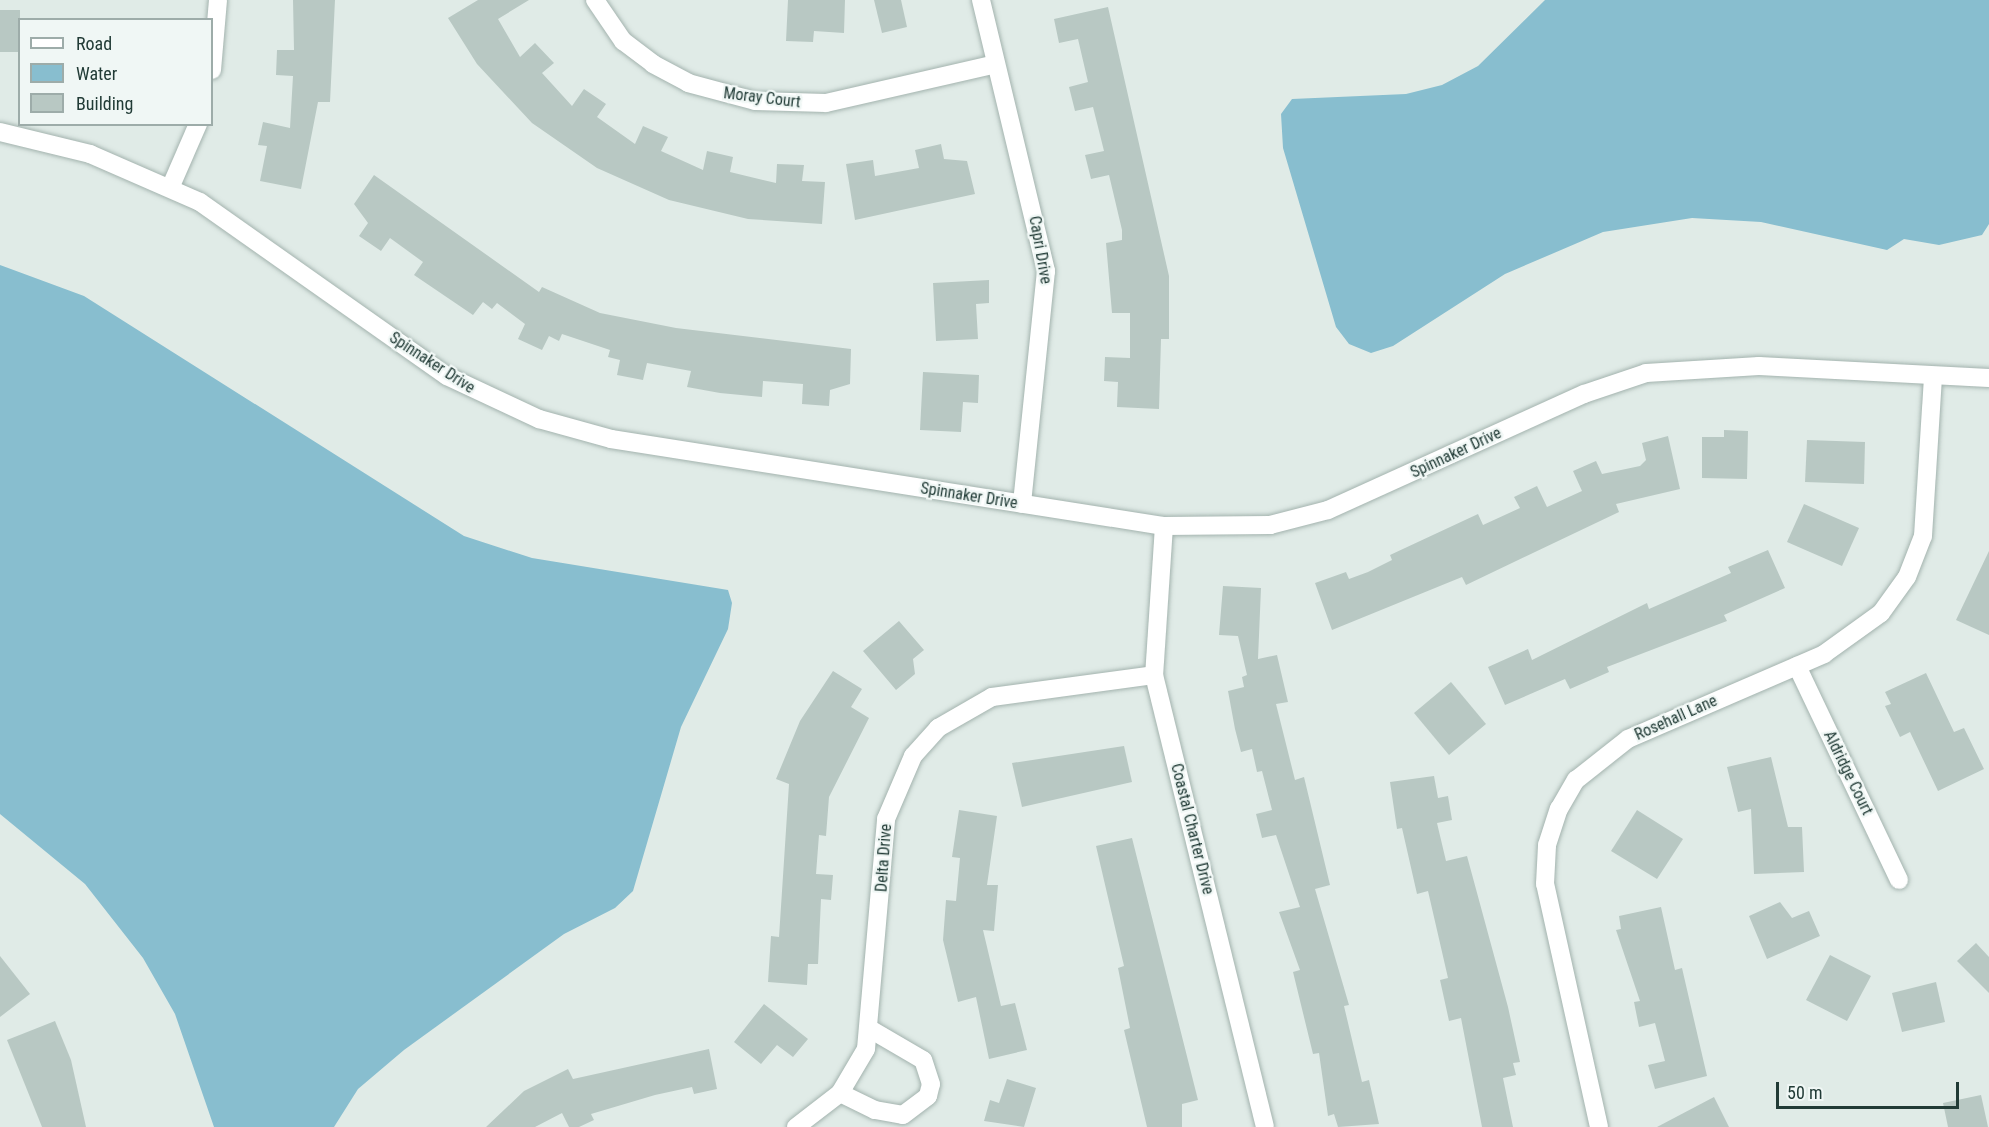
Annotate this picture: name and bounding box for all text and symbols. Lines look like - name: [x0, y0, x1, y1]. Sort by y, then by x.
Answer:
- legend: [18, 18, 213, 126]
- text: Road: [76, 33, 112, 54]
- text: Water: [76, 63, 117, 84]
- street label: Moray Court: [722, 84, 802, 112]
- text: Building: [76, 93, 133, 114]
- street label: Capri Drive: [1025, 214, 1055, 286]
- street label: Spinnaker Drive: [386, 328, 478, 398]
- street label: Spinnaker Drive: [1408, 424, 1504, 482]
- street label: Spinnaker Drive: [919, 479, 1019, 513]
- street label: Rosehall Lane: [1632, 691, 1720, 745]
- street label: Aldridge Court: [1819, 728, 1877, 818]
- street label: Coastal Charter Drive: [1166, 762, 1218, 896]
- street label: Delta Drive: [872, 823, 896, 893]
- scale bar: [1779, 1070, 1962, 1108]
- text: 50 m: [1787, 1082, 1822, 1103]

